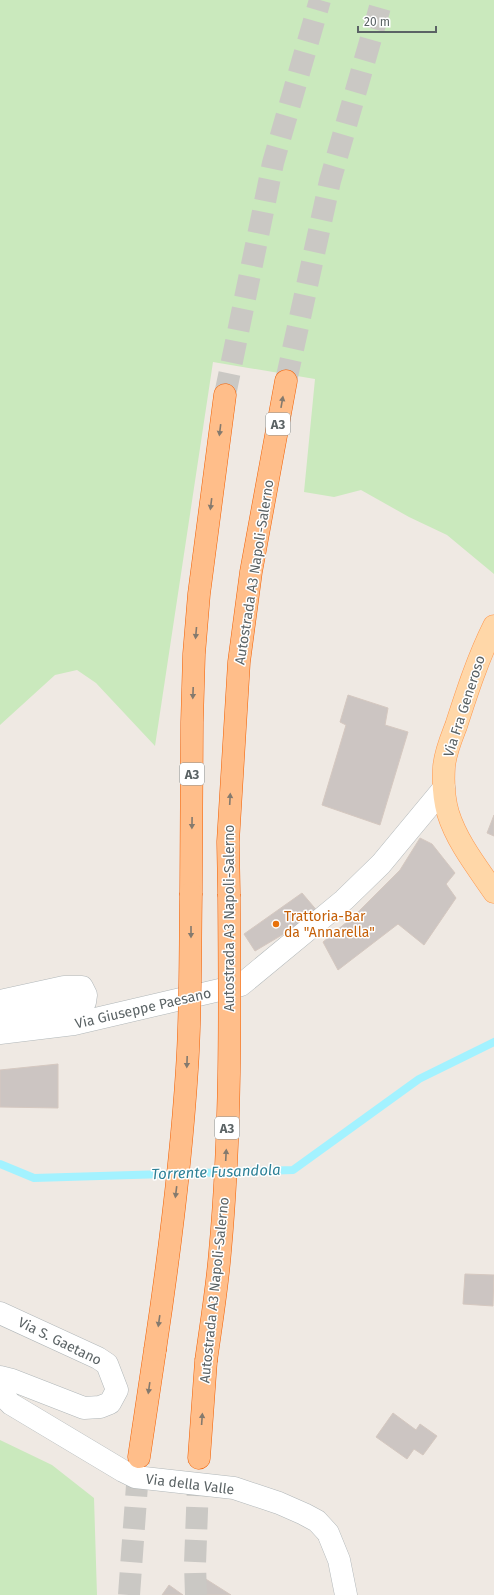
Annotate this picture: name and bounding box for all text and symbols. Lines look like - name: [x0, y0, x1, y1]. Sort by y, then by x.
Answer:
- scale bar: [358, 8, 436, 34]
- text: 20 m: [364, 15, 390, 29]
- one-way arrow: [279, 395, 285, 408]
- road number: A3: [266, 413, 290, 435]
- one-way arrow: [217, 424, 223, 436]
- street label: Autostrada A3 Napoli-Salerno: [231, 478, 278, 666]
- one-way arrow: [208, 498, 214, 510]
- one-way arrow: [193, 627, 200, 639]
- street label: Via Fra Generoso: [440, 653, 489, 759]
- one-way arrow: [190, 687, 196, 700]
- road number: A3: [180, 763, 204, 785]
- one-way arrow: [227, 793, 234, 805]
- one-way arrow: [189, 817, 195, 830]
- street label: Autostrada A3 Napoli-Salerno: [221, 824, 238, 1012]
- place label: Trattoria-Bar da "Annarella": [284, 908, 375, 941]
- marker: Trattoria-Bar da "Annarella": [271, 919, 281, 929]
- one-way arrow: [188, 926, 194, 939]
- street label: Via Giuseppe Paesano: [73, 985, 213, 1032]
- one-way arrow: [184, 1056, 191, 1068]
- road number: A3: [215, 1117, 239, 1139]
- one-way arrow: [223, 1149, 230, 1161]
- water label: Torrente Fusandola: [151, 1161, 281, 1183]
- one-way arrow: [173, 1186, 179, 1198]
- street label: Autostrada A3 Napoli-Salerno: [196, 1196, 233, 1384]
- street label: Via S. Gaetano: [15, 1314, 104, 1369]
- one-way arrow: [156, 1315, 162, 1327]
- one-way arrow: [146, 1382, 152, 1395]
- one-way arrow: [199, 1413, 206, 1426]
- street label: Via della Valle: [145, 1471, 235, 1498]

